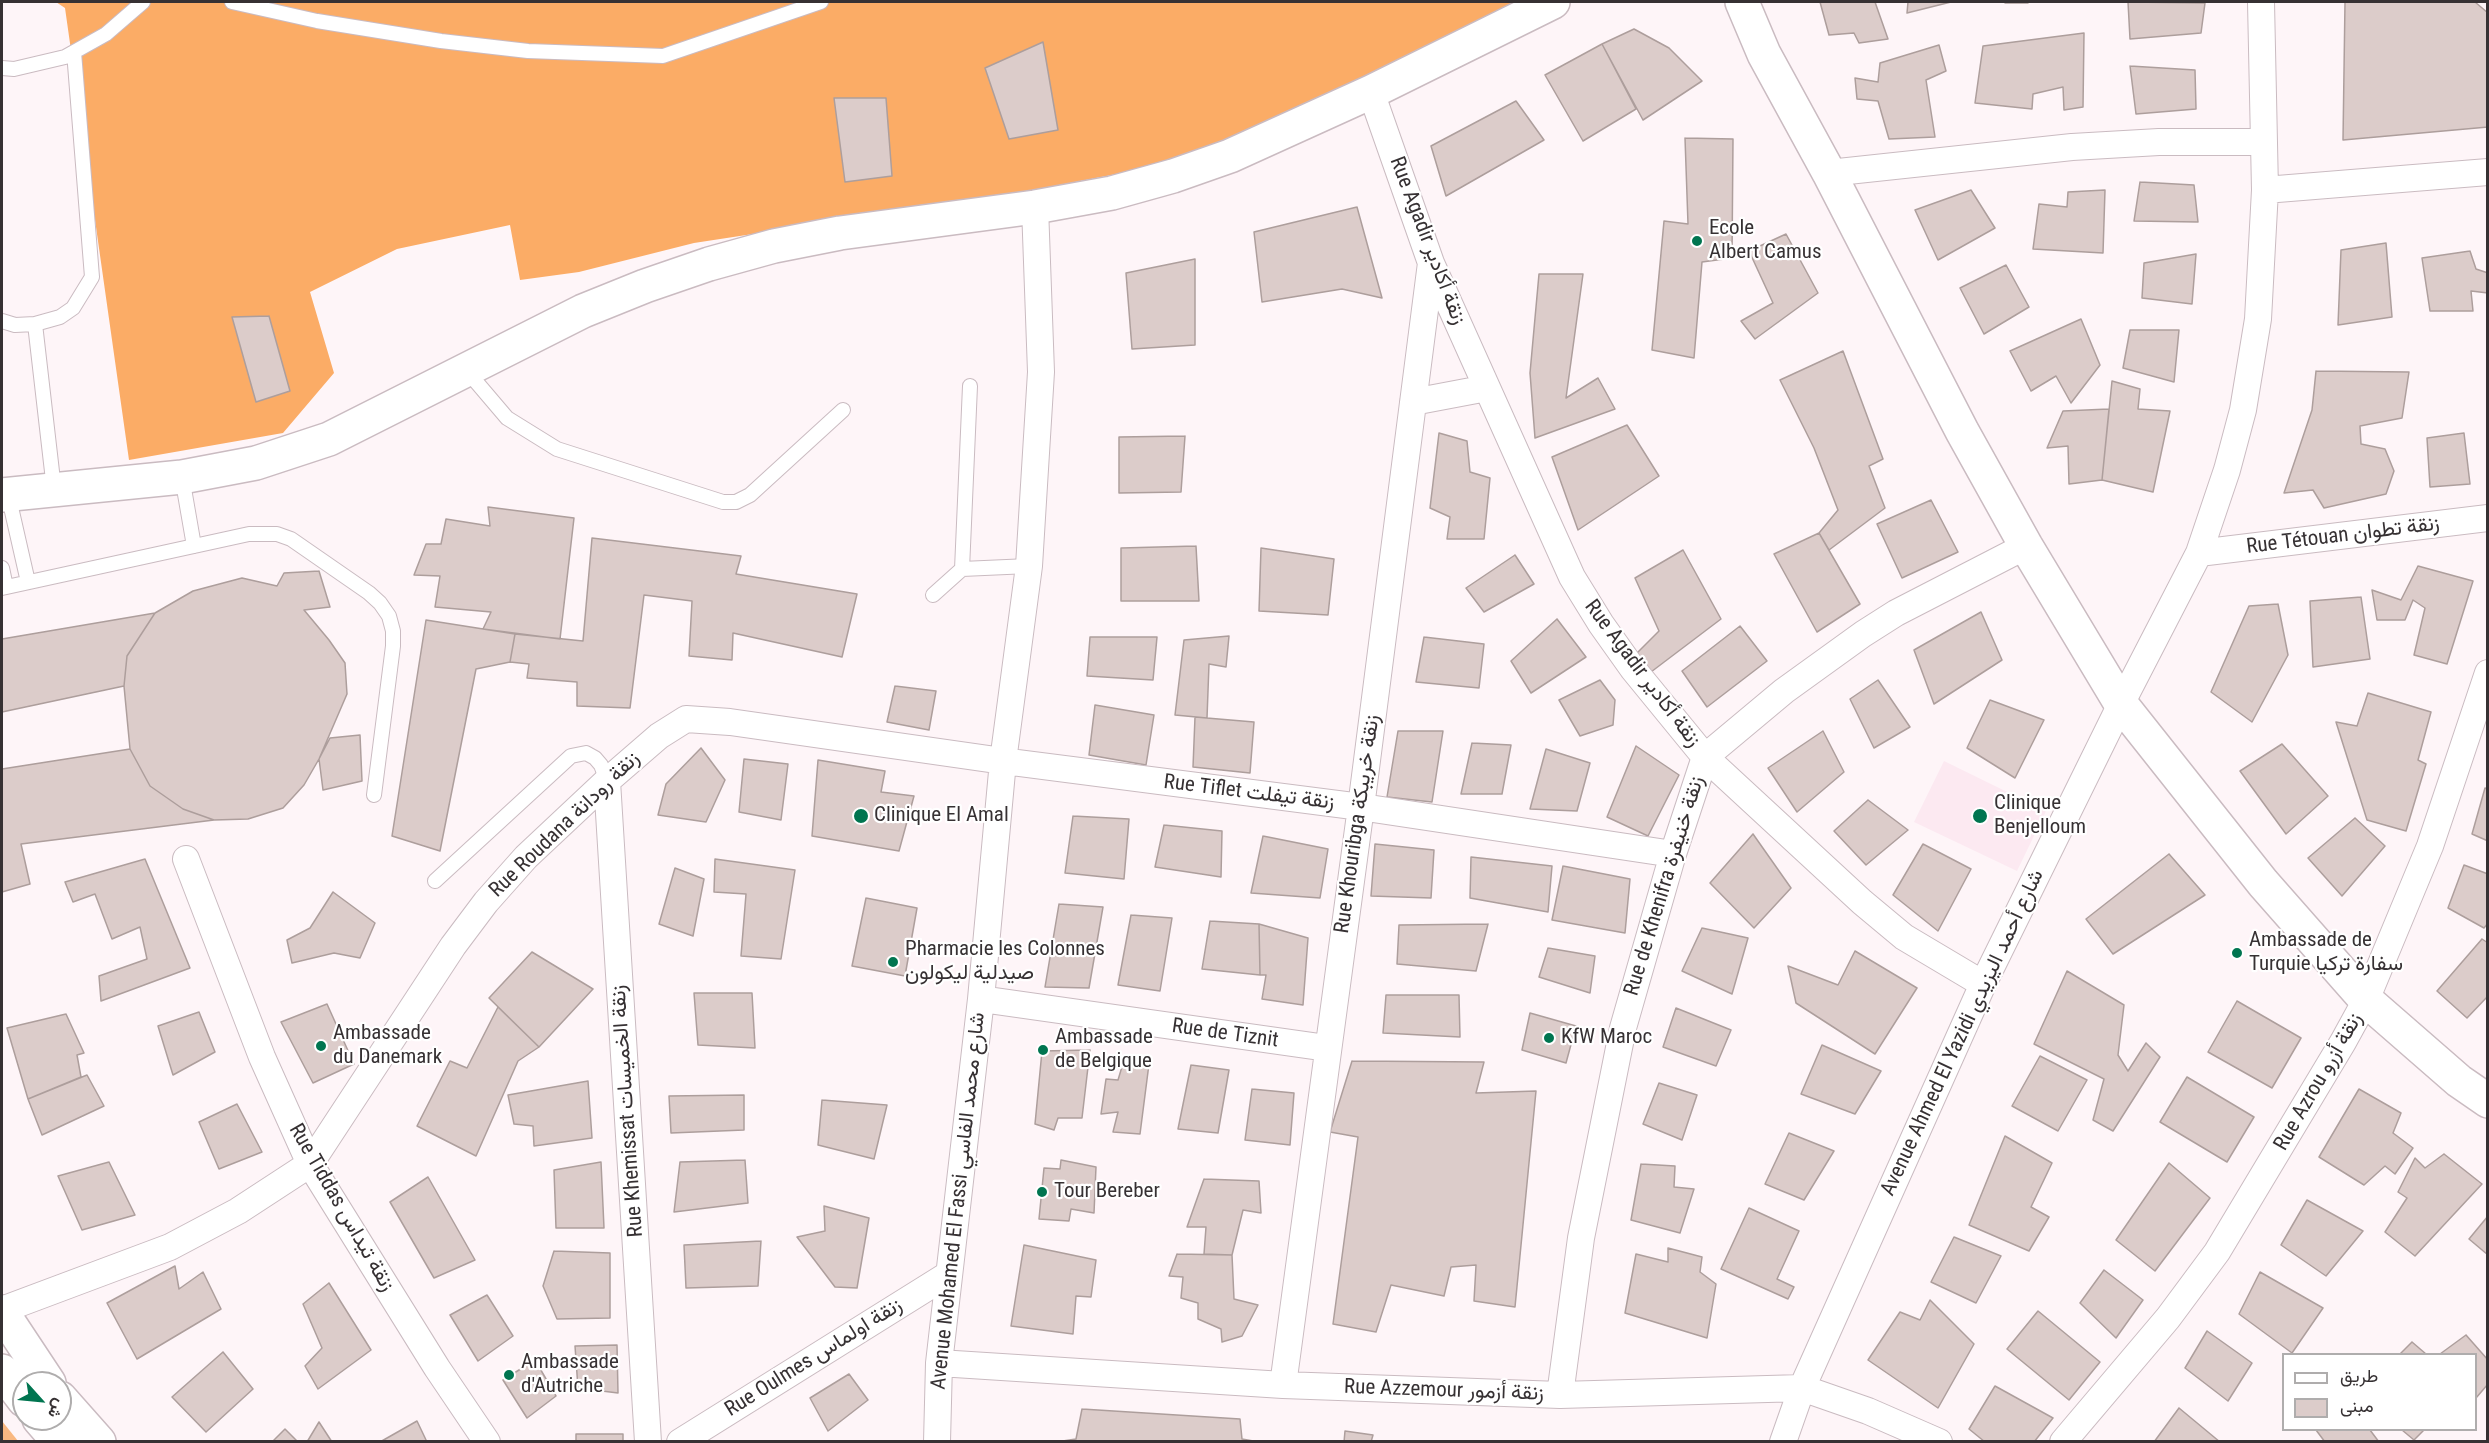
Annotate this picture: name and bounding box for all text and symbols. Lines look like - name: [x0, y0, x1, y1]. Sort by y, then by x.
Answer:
- street label: Rue Agadir زنقة أكادير: [1383, 153, 1471, 329]
- place label: Ecole Albert Camus: [1709, 216, 1822, 266]
- marker: Ecole Albert Camus: [1690, 234, 1704, 248]
- street label: Rue Tétouan زنقة تطوان: [2245, 512, 2441, 560]
- street label: Rue Agadir زنقة أكادير: [1578, 595, 1706, 753]
- street label: Rue Khouribga زنقة خريبكة: [1330, 713, 1386, 935]
- street label: Rue Roudana زنقة رودانة: [485, 747, 645, 903]
- street label: Rue Tiflet زنقة تيفلت: [1162, 770, 1336, 816]
- street label: Rue de Khenifra زنقة خنيفرة: [1620, 773, 1710, 999]
- place label: Clinique Benjelloum: [1994, 791, 2086, 841]
- place label: Clinique El Amal: [874, 803, 1009, 829]
- marker: Clinique El Amal: [852, 807, 870, 825]
- marker: Clinique Benjelloum: [1971, 807, 1989, 825]
- street label: Avenue Ahmed El Yazidi شارع أحمد اليزيدي: [1876, 866, 2050, 1200]
- place label: Ambassade de Turquie سفارة تركيا: [2249, 928, 2403, 978]
- place label: Pharmacie les Colonnes صيدلية ليكولون: [905, 937, 1105, 987]
- marker: Ambassade de Turquie سفارة تركيا: [2230, 946, 2244, 960]
- marker: Pharmacie les Colonnes صيدلية ليكولون: [886, 955, 900, 969]
- street label: Rue Khemissat زنقة الخميسات: [607, 984, 649, 1238]
- street label: Rue Azrou زنقة أزرو: [2269, 1009, 2369, 1155]
- street label: Avenue Mohamed El Fassi شارع محمد الفاسي: [927, 1011, 991, 1391]
- street label: Rue de Tiznit: [1170, 1014, 1280, 1054]
- place label: Ambassade du Danemark: [333, 1021, 442, 1071]
- place label: Ambassade de Belgique: [1055, 1025, 1153, 1075]
- place label: KfW Maroc: [1561, 1025, 1652, 1051]
- marker: KfW Maroc: [1542, 1031, 1556, 1045]
- marker: Ambassade du Danemark: [314, 1039, 328, 1053]
- marker: Ambassade de Belgique: [1036, 1043, 1050, 1057]
- street label: Rue Tiddas زنقة تيداس: [283, 1120, 399, 1296]
- place label: Tour Bereber: [1054, 1179, 1160, 1205]
- marker: Tour Bereber: [1035, 1185, 1049, 1199]
- street label: Rue Oulmes زنقة اولماس: [721, 1293, 907, 1423]
- place label: Ambassade d'Autriche: [521, 1350, 619, 1400]
- legend: [2282, 1353, 2477, 1431]
- text: طريق: [2340, 1365, 2378, 1386]
- marker: Ambassade d'Autriche: [502, 1368, 516, 1382]
- north arrow: [12, 1371, 72, 1431]
- street label: Rue Azzemour زنقة أزمور: [1344, 1375, 1544, 1407]
- text: مبنى: [2340, 1395, 2374, 1416]
- text: ش: [44, 1396, 70, 1421]

